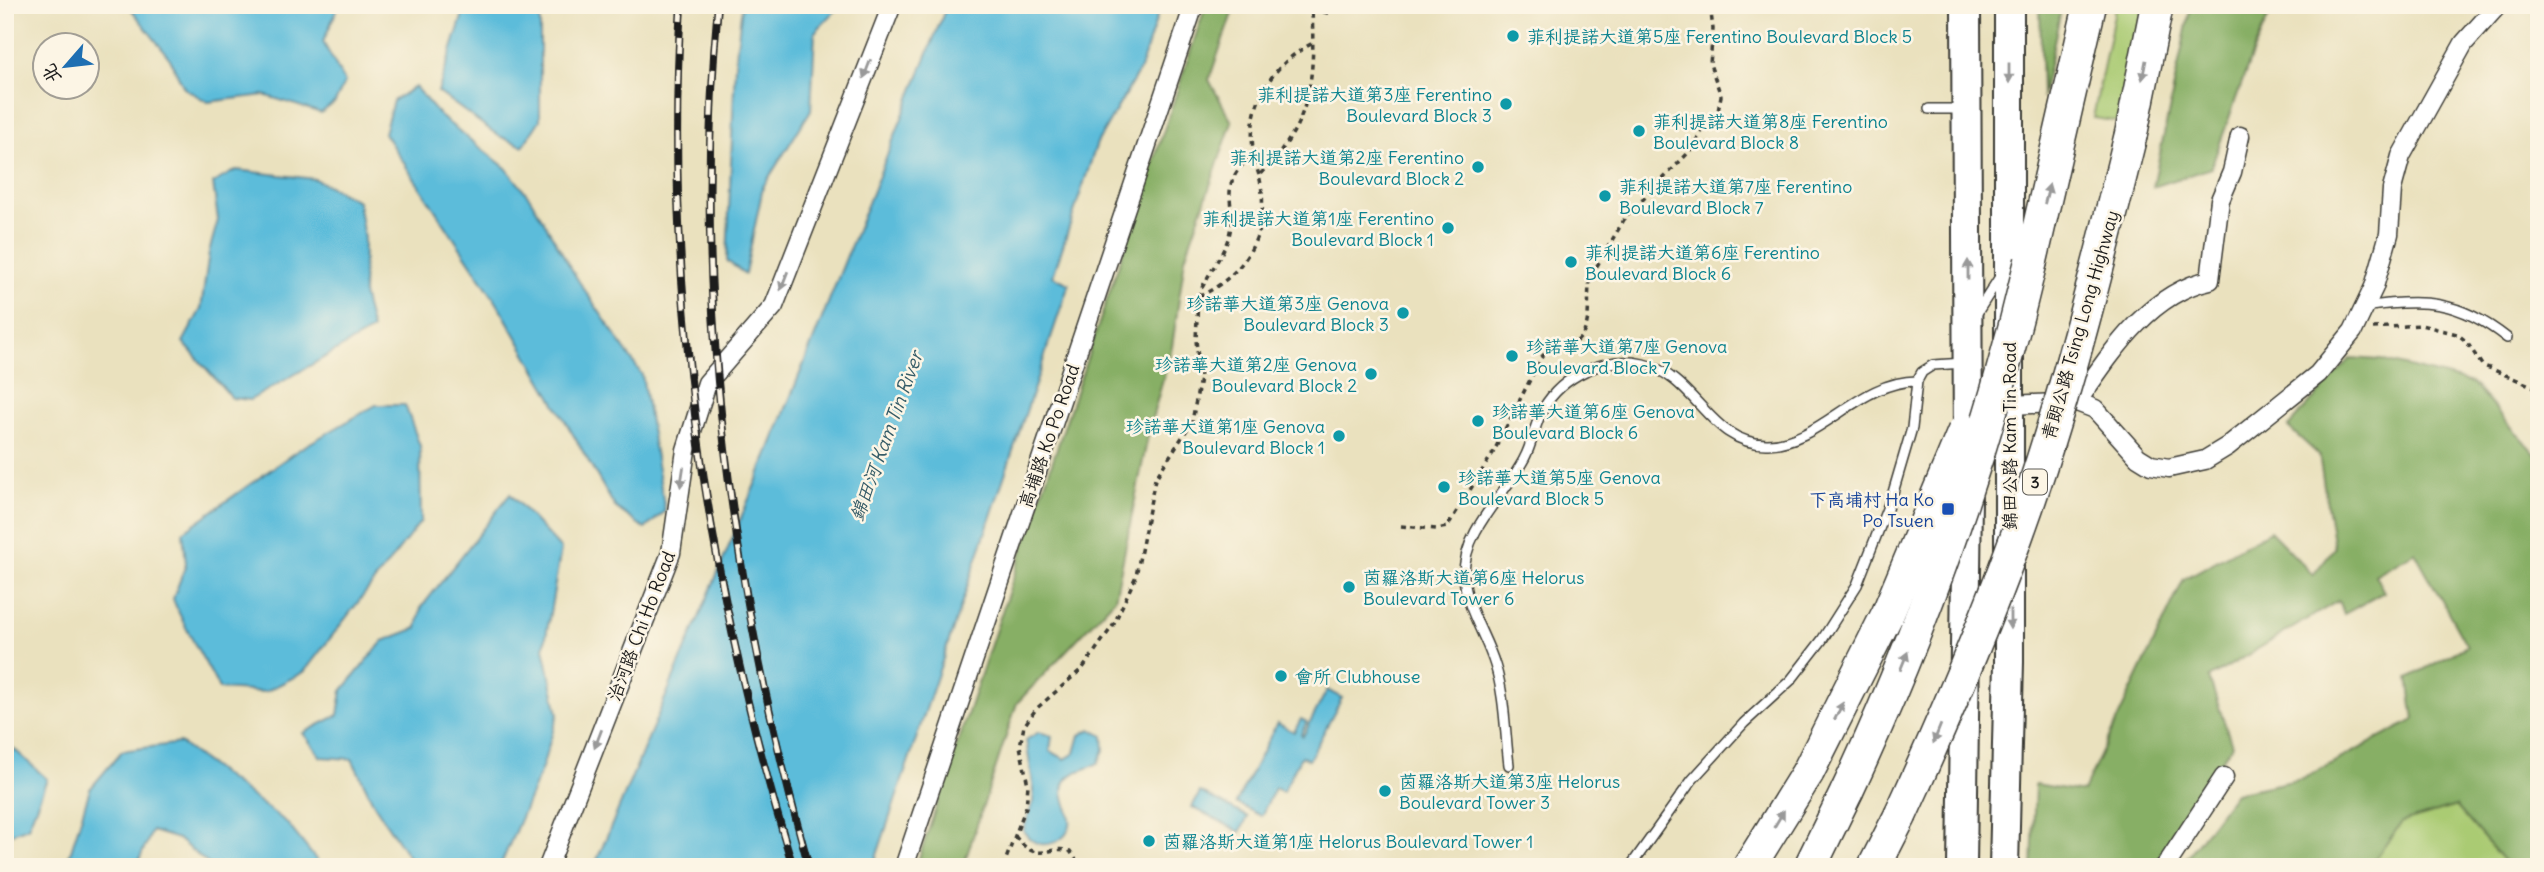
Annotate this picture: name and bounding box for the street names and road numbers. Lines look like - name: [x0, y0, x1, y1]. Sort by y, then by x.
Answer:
- street label: 青朗公路 Tsing Long Highway: [2036, 208, 2124, 442]
- street label: 錦田公路 Kam Tin Road: [1998, 342, 2021, 530]
- street label: 高埔路 Ko Po Road: [1014, 361, 1085, 511]
- road number: 3: [2023, 470, 2047, 495]
- street label: 治河路 Chi Ho Road: [602, 548, 680, 704]

